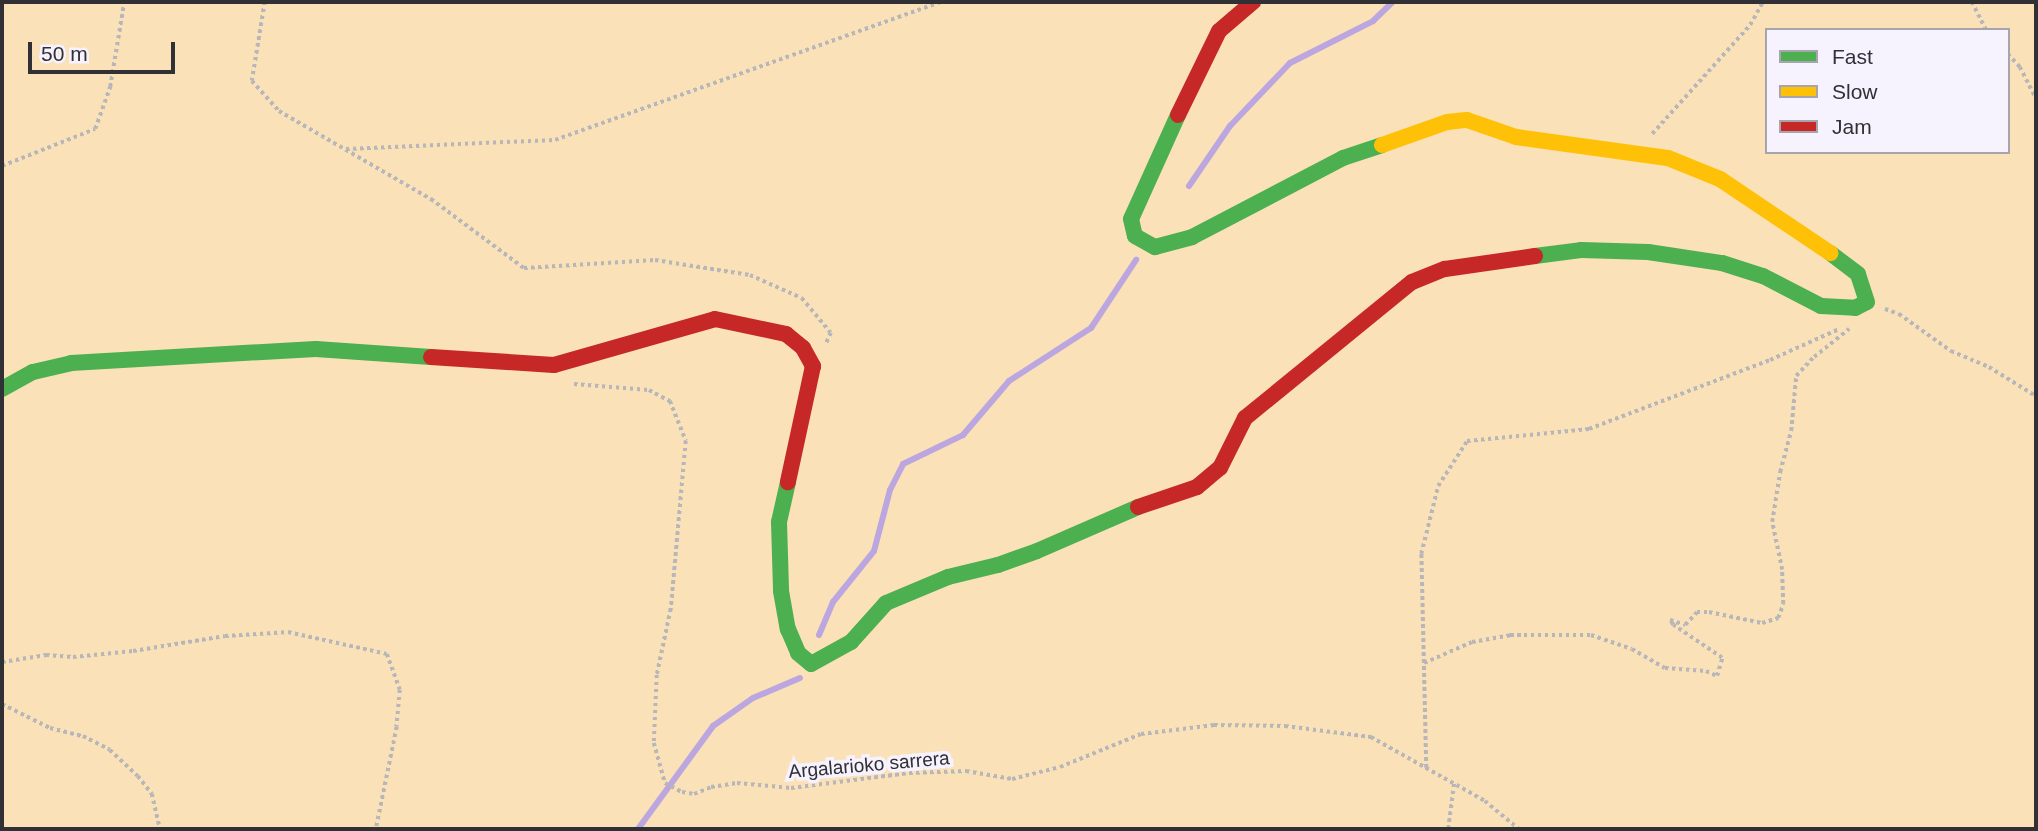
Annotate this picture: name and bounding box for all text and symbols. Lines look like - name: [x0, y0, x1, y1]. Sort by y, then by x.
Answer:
- scale bar: [32, 28, 178, 72]
- legend: [1765, 28, 2010, 154]
- text: 50 m: [41, 42, 88, 65]
- text: Fast: [1832, 45, 1873, 68]
- text: Slow: [1832, 80, 1878, 103]
- text: Jam: [1832, 115, 1872, 138]
- street label: Argalarioko sarrera: [788, 747, 950, 783]

